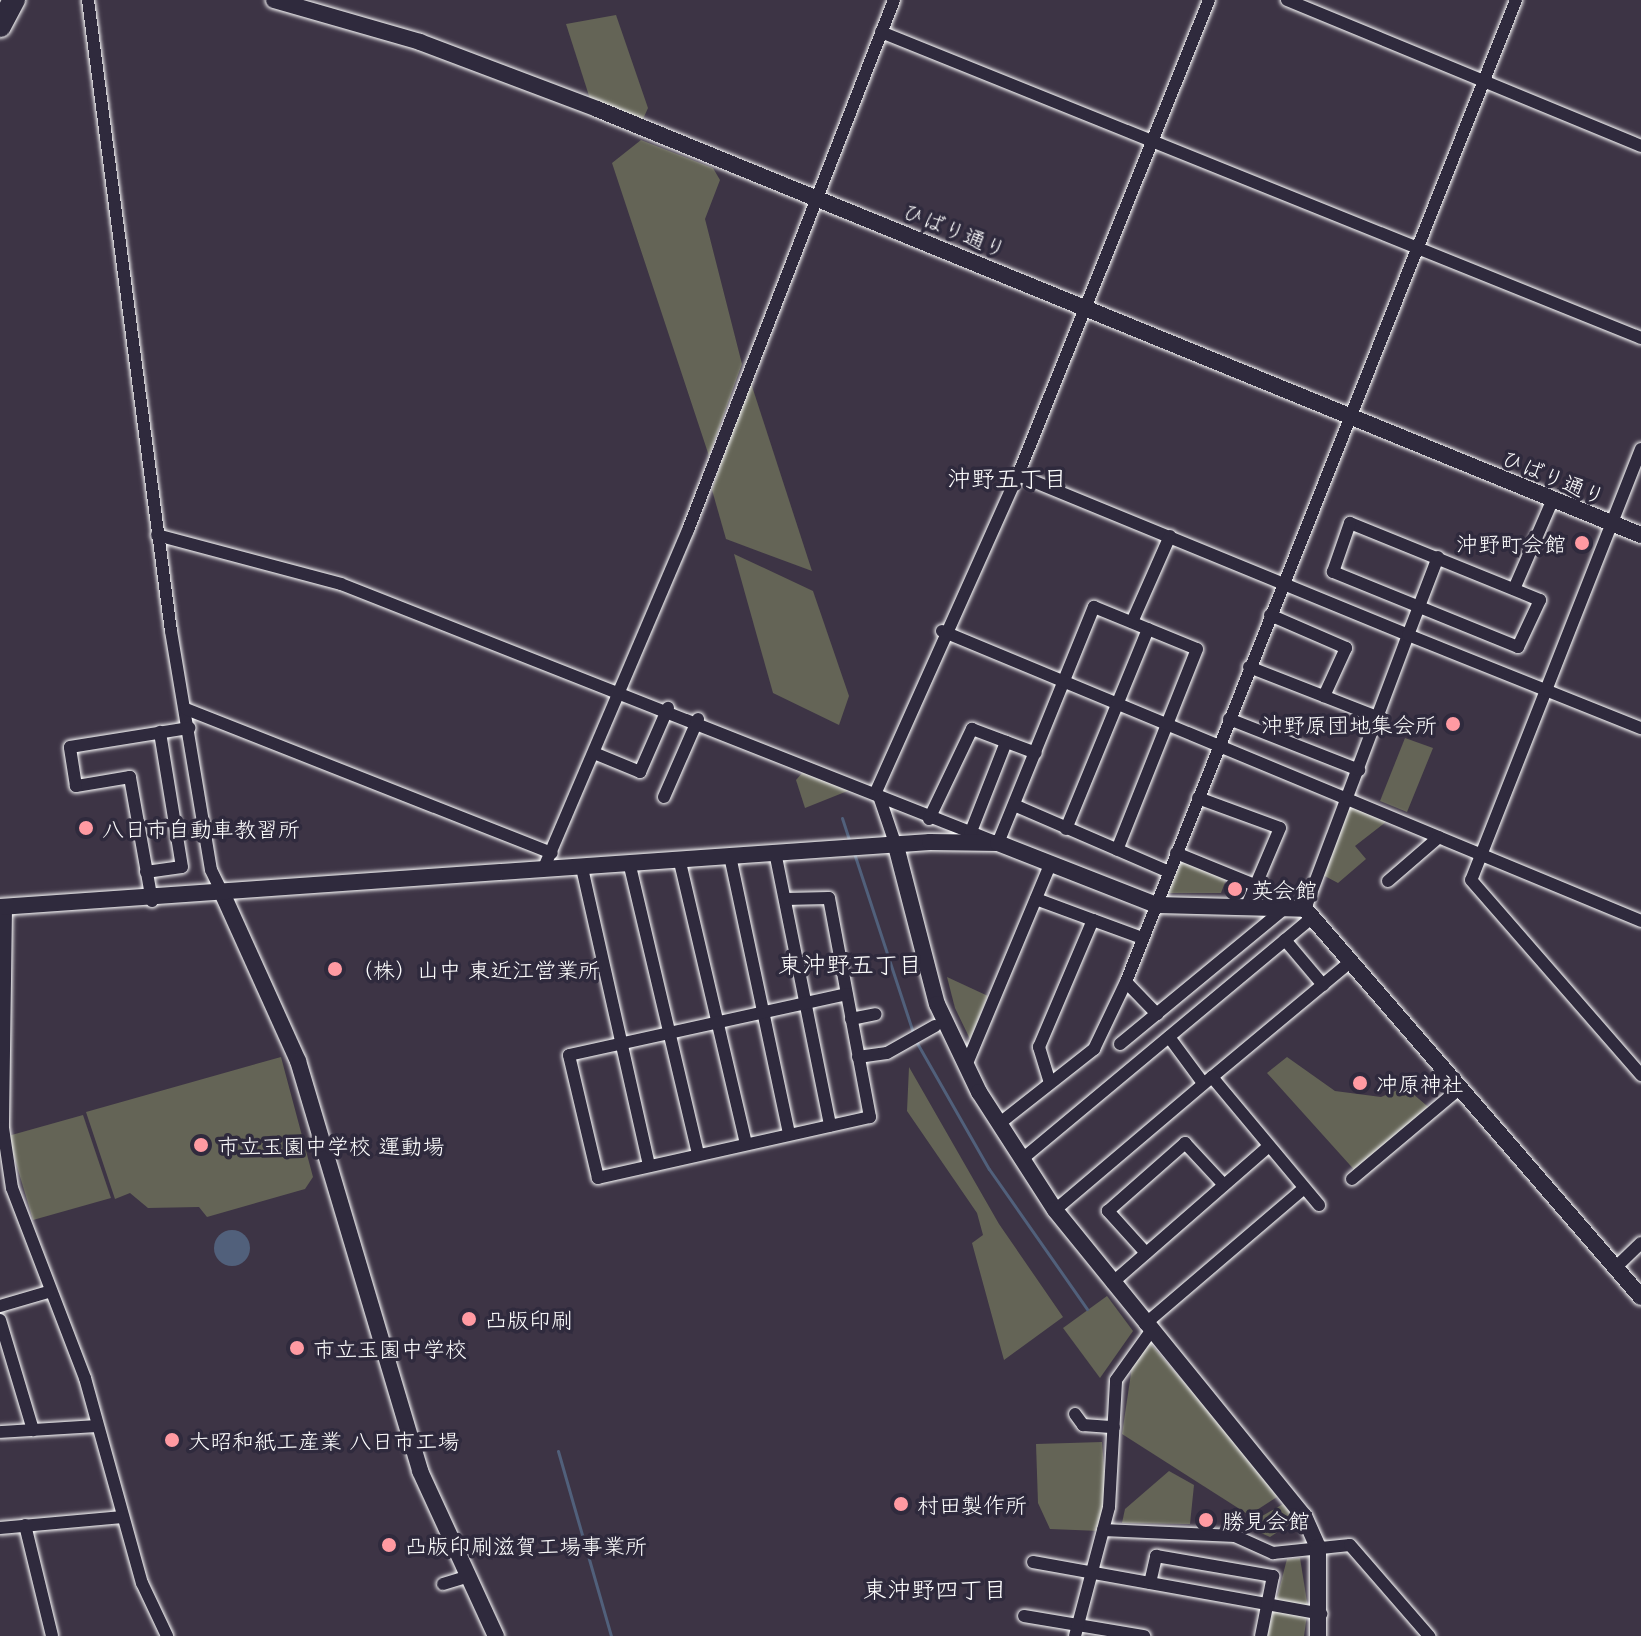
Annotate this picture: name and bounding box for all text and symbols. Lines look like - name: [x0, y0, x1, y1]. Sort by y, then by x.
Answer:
- street label: ひばり通り: [899, 196, 1011, 262]
- street label: ひばり通り: [1498, 443, 1610, 509]
- district label: 沖野五丁目: [947, 464, 1067, 492]
- place label: 沖野町会館: [1456, 530, 1566, 556]
- marker: 沖野町会館: [1573, 534, 1591, 552]
- place label: 沖野原団地集会所: [1261, 711, 1437, 737]
- marker: 沖野原団地集会所: [1444, 715, 1462, 733]
- place label: 八日市自動車教習所: [102, 815, 300, 841]
- marker: 八日市自動車教習所: [77, 819, 95, 837]
- place label: 英会館: [1251, 876, 1317, 902]
- marker: 英会館: [1226, 880, 1244, 898]
- district label: 東沖野五丁目: [778, 950, 922, 978]
- place label: （株）山中 東近江営業所: [351, 956, 600, 982]
- marker: （株）山中 東近江営業所: [326, 960, 344, 978]
- place label: 冲原神社: [1376, 1070, 1464, 1096]
- marker: 冲原神社: [1351, 1074, 1369, 1092]
- place label: 市立玉園中学校 運動場: [217, 1132, 444, 1158]
- marker: 市立玉園中学校 運動場: [192, 1136, 210, 1154]
- place label: 凸版印刷: [485, 1306, 573, 1332]
- marker: 凸版印刷: [460, 1310, 478, 1328]
- place label: 市立玉園中学校: [313, 1335, 467, 1361]
- marker: 市立玉園中学校: [288, 1339, 306, 1357]
- place label: 大昭和紙工産業 八日市工場: [188, 1427, 459, 1453]
- marker: 大昭和紙工産業 八日市工場: [163, 1431, 181, 1449]
- place label: 村田製作所: [917, 1491, 1027, 1517]
- marker: 村田製作所: [892, 1495, 910, 1513]
- place label: 勝見会館: [1222, 1507, 1310, 1533]
- marker: 勝見会館: [1197, 1511, 1215, 1529]
- place label: 凸版印刷滋賀工場事業所: [405, 1532, 647, 1558]
- marker: 凸版印刷滋賀工場事業所: [380, 1536, 398, 1554]
- district label: 東沖野四丁目: [863, 1575, 1007, 1603]

